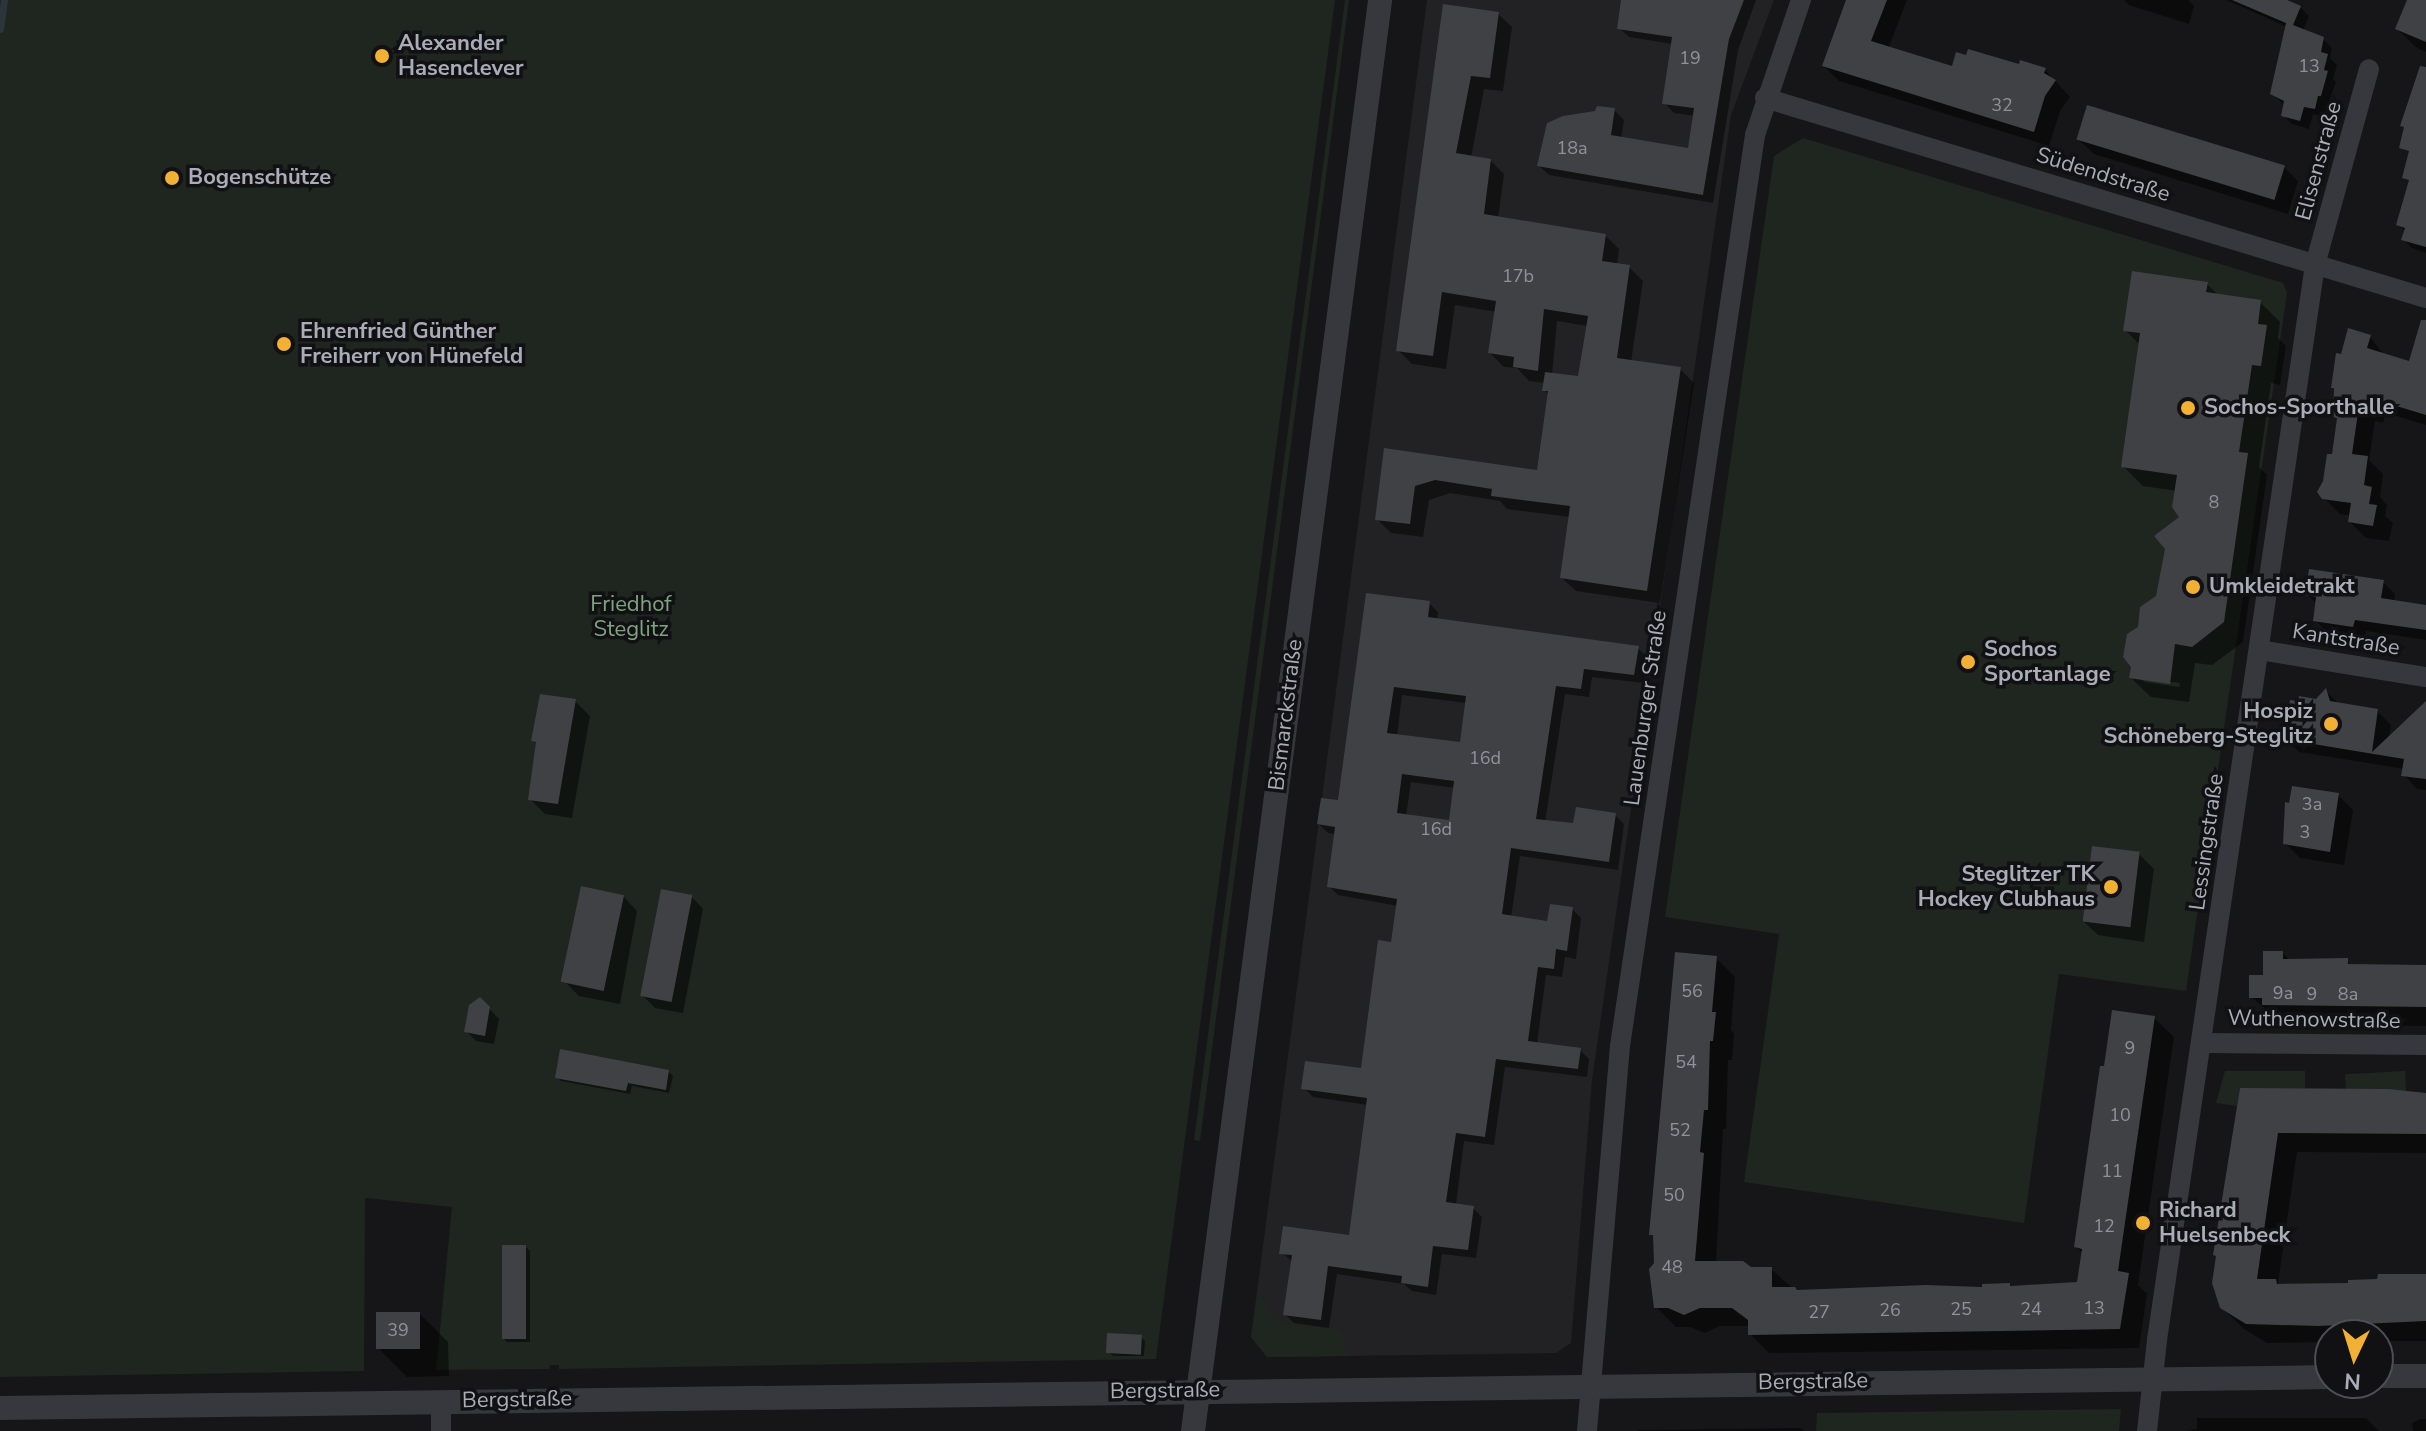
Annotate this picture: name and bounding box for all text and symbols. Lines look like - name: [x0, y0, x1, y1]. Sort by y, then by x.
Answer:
- place label: Alexander Hasenclever: [398, 30, 524, 82]
- marker: Alexander Hasenclever: [373, 47, 391, 65]
- house number: 19: [1679, 47, 1701, 69]
- house number: 13: [2298, 55, 2320, 77]
- house number: 32: [1991, 94, 2013, 116]
- street label: Elisenstraße: [2290, 99, 2348, 223]
- house number: 18a: [1556, 137, 1588, 159]
- street label: Südendstraße: [2033, 142, 2173, 208]
- place label: Bogenschütze: [188, 165, 331, 191]
- marker: Bogenschütze: [163, 169, 181, 187]
- house number: 17b: [1502, 265, 1534, 287]
- place label: Ehrenfried Günther Freiherr von Hünefeld: [300, 318, 523, 370]
- marker: Ehrenfried Günther Freiherr von Hünefeld: [275, 335, 293, 353]
- place label: Sochos-Sporthalle: [2204, 395, 2395, 421]
- marker: Sochos-Sporthalle: [2179, 399, 2197, 417]
- house number: 8: [2209, 491, 2219, 513]
- place label: Umkleidetrakt: [2209, 574, 2355, 600]
- marker: Umkleidetrakt: [2184, 578, 2202, 596]
- park label: Friedhof Steglitz: [590, 591, 672, 642]
- street label: Lauenburger Straße: [1619, 609, 1673, 807]
- street label: Kantstraße: [2290, 618, 2402, 662]
- place label: Sochos Sportanlage: [1984, 636, 2111, 688]
- street label: Bismarckstraße: [1264, 638, 1308, 792]
- marker: Sochos Sportanlage: [1959, 653, 1977, 671]
- place label: Hospiz Schöneberg-Steglitz: [2104, 698, 2313, 750]
- marker: Hospiz Schöneberg-Steglitz: [2320, 713, 2342, 735]
- house number: 16d: [1469, 747, 1501, 769]
- street label: Lessingstraße: [2184, 772, 2230, 912]
- house number: 3a: [2302, 793, 2322, 815]
- house number: 16d: [1420, 818, 1452, 840]
- house number: 3: [2300, 821, 2310, 843]
- place label: Steglitzer TK Hockey Clubhaus: [1918, 861, 2095, 912]
- marker: Steglitzer TK Hockey Clubhaus: [2102, 878, 2120, 896]
- house number: 56: [1681, 980, 1703, 1002]
- house number: 9a: [2273, 982, 2293, 1004]
- house number: 9: [2307, 983, 2317, 1005]
- house number: 8a: [2338, 983, 2358, 1005]
- street label: Wuthenowstraße: [2227, 1005, 2401, 1035]
- house number: 9: [2125, 1037, 2135, 1059]
- house number: 54: [1675, 1051, 1697, 1073]
- house number: 10: [2109, 1104, 2131, 1126]
- house number: 52: [1669, 1119, 1691, 1141]
- house number: 11: [2101, 1160, 2123, 1182]
- house number: 50: [1663, 1184, 1685, 1206]
- place label: Richard Huelsenbeck: [2159, 1197, 2290, 1248]
- marker: Richard Huelsenbeck: [2134, 1214, 2152, 1232]
- house number: 12: [2093, 1215, 2115, 1237]
- house number: 48: [1661, 1256, 1683, 1278]
- house number: 13: [2083, 1297, 2105, 1319]
- house number: 25: [1950, 1298, 1972, 1320]
- house number: 24: [2020, 1298, 2042, 1320]
- house number: 26: [1879, 1299, 1901, 1321]
- house number: 27: [1808, 1301, 1830, 1323]
- house number: 39: [387, 1319, 409, 1341]
- north arrow: [2314, 1319, 2394, 1399]
- text: N: [2343, 1365, 2362, 1396]
- street label: Bergstraße: [1758, 1368, 1868, 1396]
- street label: Bergstraße: [1110, 1377, 1220, 1405]
- street label: Bergstraße: [462, 1386, 572, 1414]

